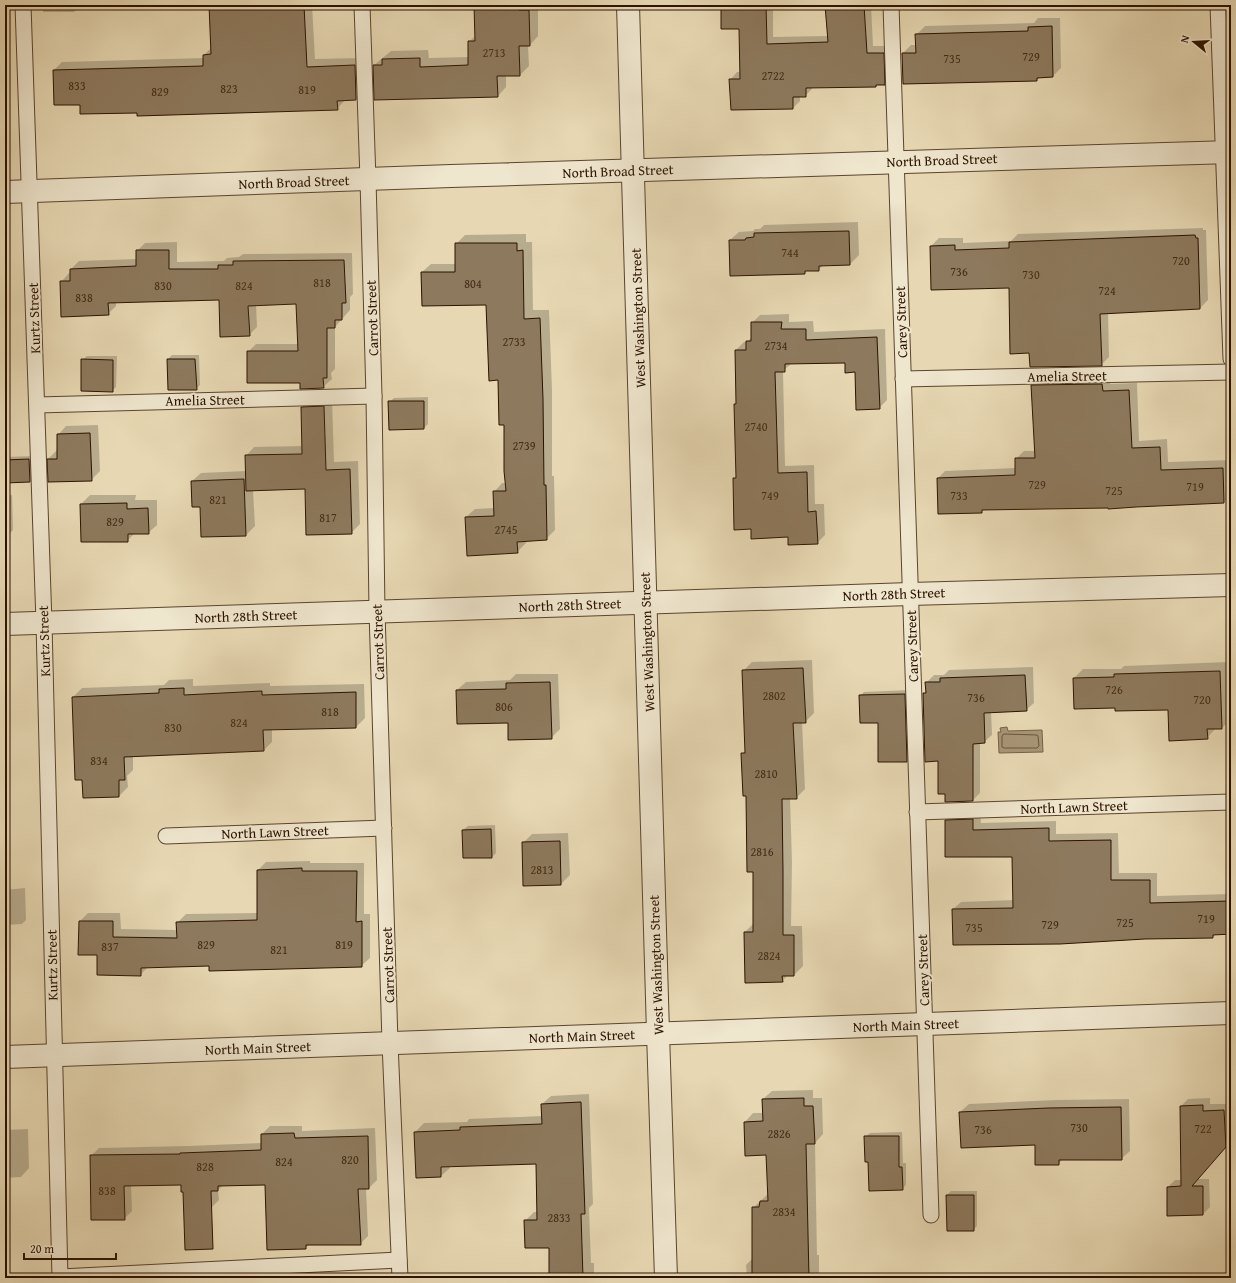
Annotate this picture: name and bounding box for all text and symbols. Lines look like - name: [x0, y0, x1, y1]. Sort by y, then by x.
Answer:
- north arrow: [1174, 22, 1214, 62]
- text: N: [1176, 32, 1193, 45]
- house number: 2713: [482, 44, 506, 61]
- house number: 729: [1022, 48, 1040, 65]
- house number: 735: [943, 50, 961, 67]
- house number: 2722: [761, 67, 785, 84]
- house number: 833: [68, 77, 86, 94]
- house number: 823: [220, 80, 238, 97]
- house number: 819: [298, 81, 316, 98]
- house number: 829: [151, 83, 169, 100]
- street label: North Broad Street: [886, 148, 998, 172]
- street label: North Broad Street: [562, 159, 674, 183]
- street label: North Broad Street: [238, 170, 350, 194]
- house number: 744: [781, 244, 799, 261]
- street label: West Washington Street: [626, 248, 650, 388]
- house number: 720: [1172, 252, 1190, 269]
- house number: 736: [950, 263, 968, 280]
- house number: 730: [1022, 266, 1040, 283]
- house number: 818: [313, 274, 331, 291]
- house number: 804: [464, 275, 482, 292]
- house number: 830: [154, 277, 172, 294]
- house number: 824: [235, 277, 253, 294]
- street label: Carrot Street: [361, 280, 383, 356]
- street label: Kurtz Street: [23, 282, 45, 354]
- house number: 724: [1098, 282, 1116, 299]
- street label: Carey Street: [890, 286, 912, 358]
- house number: 838: [75, 289, 93, 306]
- house number: 2733: [502, 333, 526, 350]
- house number: 2734: [764, 337, 788, 354]
- street label: Amelia Street: [1027, 365, 1107, 387]
- street label: Amelia Street: [165, 389, 245, 411]
- house number: 2740: [744, 418, 768, 435]
- house number: 2739: [512, 437, 536, 454]
- house number: 729: [1028, 476, 1046, 493]
- house number: 719: [1186, 478, 1204, 495]
- house number: 725: [1105, 482, 1123, 499]
- house number: 749: [761, 487, 779, 504]
- house number: 733: [950, 487, 968, 504]
- house number: 821: [209, 491, 227, 508]
- house number: 817: [319, 509, 337, 526]
- house number: 829: [106, 513, 124, 530]
- house number: 2745: [494, 521, 518, 538]
- street label: West Washington Street: [635, 572, 659, 712]
- street label: North 28th Street: [842, 582, 946, 606]
- street label: North 28th Street: [518, 593, 622, 617]
- street label: North 28th Street: [194, 604, 298, 628]
- street label: Carrot Street: [367, 604, 389, 680]
- street label: Kurtz Street: [33, 605, 55, 677]
- street label: Carey Street: [901, 610, 923, 682]
- house number: 726: [1105, 681, 1123, 698]
- house number: 2802: [762, 687, 786, 704]
- house number: 736: [967, 689, 985, 706]
- house number: 720: [1193, 691, 1211, 708]
- house number: 806: [495, 698, 513, 715]
- house number: 818: [321, 703, 339, 720]
- house number: 824: [230, 714, 248, 731]
- house number: 830: [164, 719, 182, 736]
- house number: 834: [90, 752, 108, 769]
- house number: 2810: [754, 765, 778, 782]
- street label: North Lawn Street: [1020, 795, 1128, 819]
- street label: North Lawn Street: [221, 820, 329, 844]
- house number: 2816: [750, 843, 774, 860]
- house number: 2813: [530, 861, 554, 878]
- street label: West Washington Street: [644, 895, 668, 1035]
- house number: 719: [1197, 910, 1215, 927]
- house number: 725: [1116, 914, 1134, 931]
- house number: 729: [1041, 916, 1059, 933]
- house number: 735: [965, 919, 983, 936]
- street label: Carrot Street: [377, 927, 399, 1003]
- street label: Kurtz Street: [41, 929, 63, 1001]
- street label: Carey Street: [912, 934, 934, 1006]
- house number: 829: [197, 936, 215, 953]
- house number: 819: [335, 936, 353, 953]
- house number: 837: [101, 938, 119, 955]
- house number: 821: [270, 941, 288, 958]
- house number: 2824: [757, 947, 781, 964]
- street label: North Main Street: [853, 1013, 960, 1037]
- street label: North Main Street: [529, 1024, 636, 1048]
- street label: North Main Street: [205, 1036, 312, 1060]
- house number: 730: [1070, 1119, 1088, 1136]
- house number: 722: [1194, 1120, 1212, 1137]
- house number: 736: [974, 1121, 992, 1138]
- house number: 2826: [767, 1125, 791, 1142]
- house number: 820: [341, 1151, 359, 1168]
- house number: 824: [275, 1153, 293, 1170]
- house number: 828: [196, 1158, 214, 1175]
- house number: 838: [98, 1182, 116, 1199]
- house number: 2834: [772, 1203, 796, 1220]
- house number: 2833: [547, 1209, 571, 1226]
- scale bar: [24, 1235, 116, 1261]
- text: 20 m: [30, 1240, 54, 1257]

